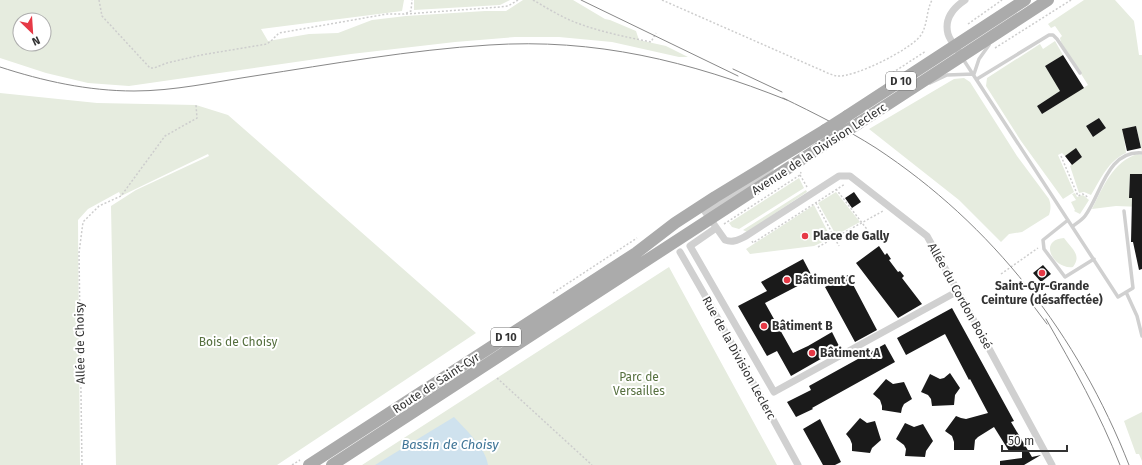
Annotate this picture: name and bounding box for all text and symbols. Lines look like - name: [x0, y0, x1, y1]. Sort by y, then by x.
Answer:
- north arrow: [12, 12, 52, 52]
- text: N: [30, 33, 42, 48]
- road number: D 10: [886, 72, 916, 90]
- street label: Avenue de la Division Leclerc: [749, 100, 889, 198]
- place label: Place de Gally: [813, 229, 890, 243]
- marker: Place de Gally: [800, 231, 810, 241]
- street label: Allée du Cordon Boisé: [925, 240, 995, 352]
- marker: Saint-Cyr-Grande Ceinture (désaffectée): [1037, 268, 1047, 278]
- place label: Bâtiment C: [795, 273, 855, 287]
- marker: Bâtiment C: [782, 275, 792, 285]
- place label: Saint-Cyr-Grande Ceinture (désaffectée): [981, 279, 1103, 307]
- street label: Rue de la Division Leclerc: [699, 294, 779, 422]
- street label: Allée de Choisy: [72, 302, 88, 384]
- place label: Bâtiment B: [772, 319, 833, 333]
- marker: Bâtiment B: [759, 321, 769, 331]
- road number: D 10: [491, 328, 521, 346]
- park label: Bois de Choisy: [199, 335, 277, 349]
- place label: Bâtiment A: [820, 346, 881, 360]
- marker: Bâtiment A: [807, 348, 817, 358]
- street label: Route de Saint-Cyr: [390, 350, 482, 416]
- park label: Parc de Versailles: [613, 370, 665, 398]
- scale bar: [1002, 427, 1067, 453]
- text: 50 m: [1008, 434, 1034, 448]
- water label: Bassin de Choisy: [401, 437, 499, 452]

